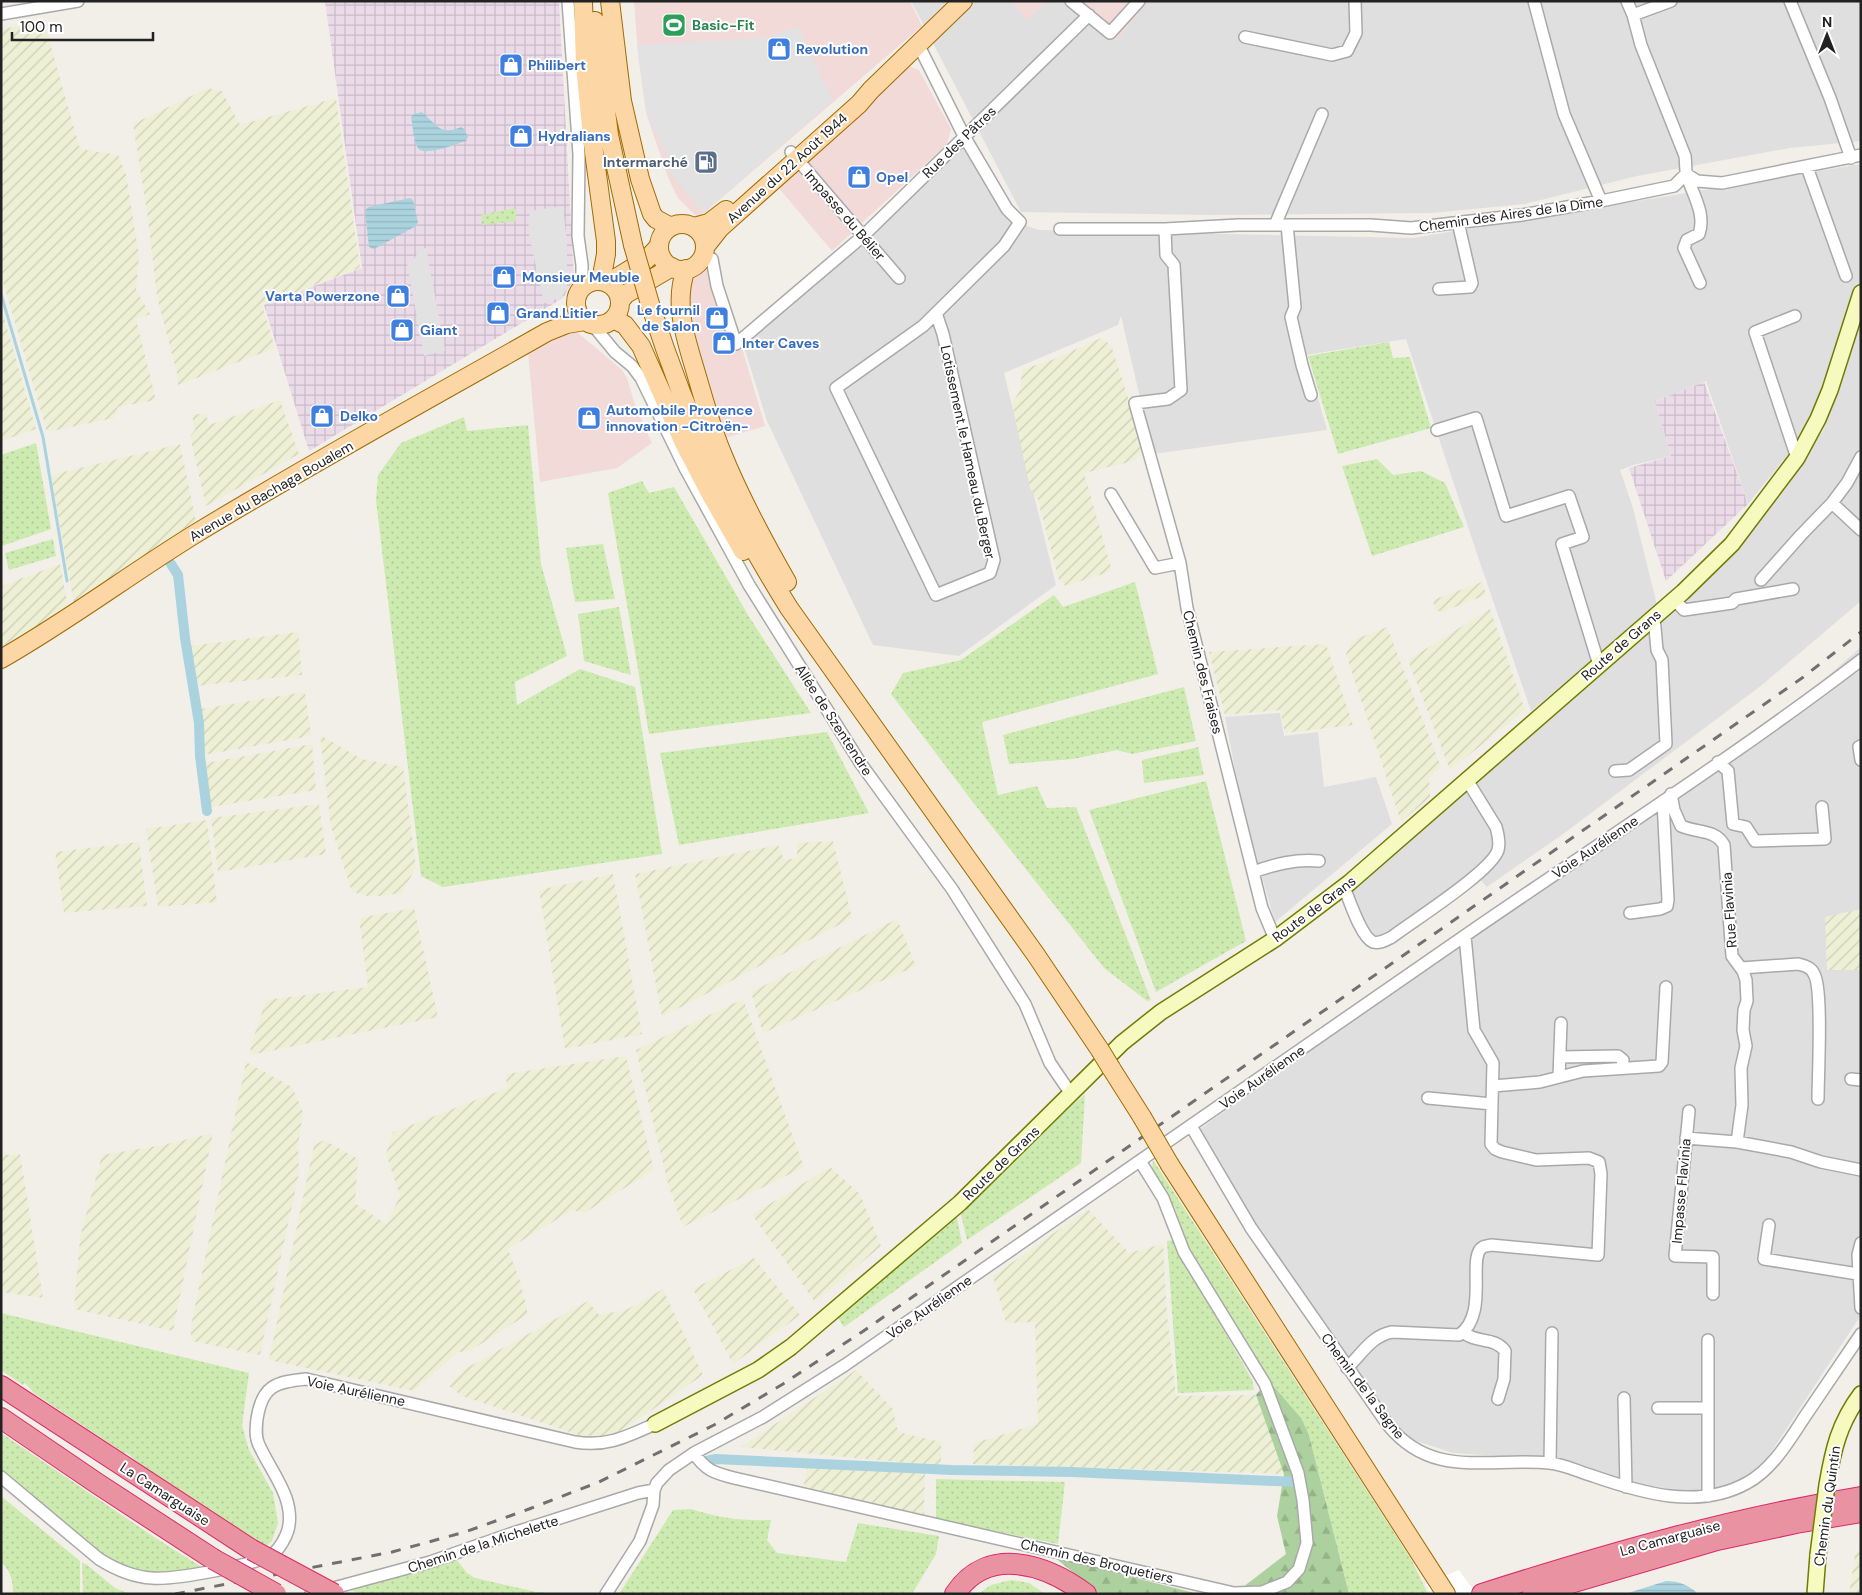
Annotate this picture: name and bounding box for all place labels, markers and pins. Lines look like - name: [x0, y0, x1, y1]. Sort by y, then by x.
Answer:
- sports icon: Basic-Fit: [661, 12, 687, 38]
- place label: Basic-Fit: [692, 16, 755, 34]
- shop icon: Revolution: [766, 36, 792, 62]
- place label: Revolution: [796, 40, 868, 58]
- shop icon: Philibert: [498, 52, 524, 78]
- place label: Philibert: [528, 56, 586, 74]
- shop icon: Hydralians: [508, 123, 534, 149]
- place label: Hydralians: [538, 127, 611, 145]
- fuel station icon: Intermarché: [693, 149, 719, 175]
- place label: Intermarché: [603, 153, 688, 171]
- shop icon: Opel: [846, 164, 872, 190]
- place label: Opel: [876, 168, 908, 186]
- shop icon: Monsieur Meuble: [491, 264, 517, 290]
- place label: Monsieur Meuble: [522, 268, 640, 286]
- shop icon: Varta Powerzone: [385, 283, 411, 309]
- place label: Varta Powerzone: [265, 287, 380, 305]
- shop icon: Grand Litier: [485, 300, 511, 326]
- place label: Le fournil de Salon: [637, 301, 700, 335]
- place label: Grand Litier: [516, 304, 598, 322]
- shop icon: Le fournil de Salon: [704, 305, 730, 331]
- shop icon: Giant: [389, 317, 415, 343]
- place label: Giant: [420, 321, 458, 339]
- shop icon: Inter Caves: [711, 330, 737, 356]
- place label: Inter Caves: [742, 334, 820, 352]
- place label: Automobile Provence innovation -Citroën-: [606, 401, 753, 435]
- shop icon: Delko: [309, 403, 335, 429]
- shop icon: Automobile Provence innovation -Citroën-: [576, 405, 602, 431]
- place label: Delko: [340, 407, 378, 425]

